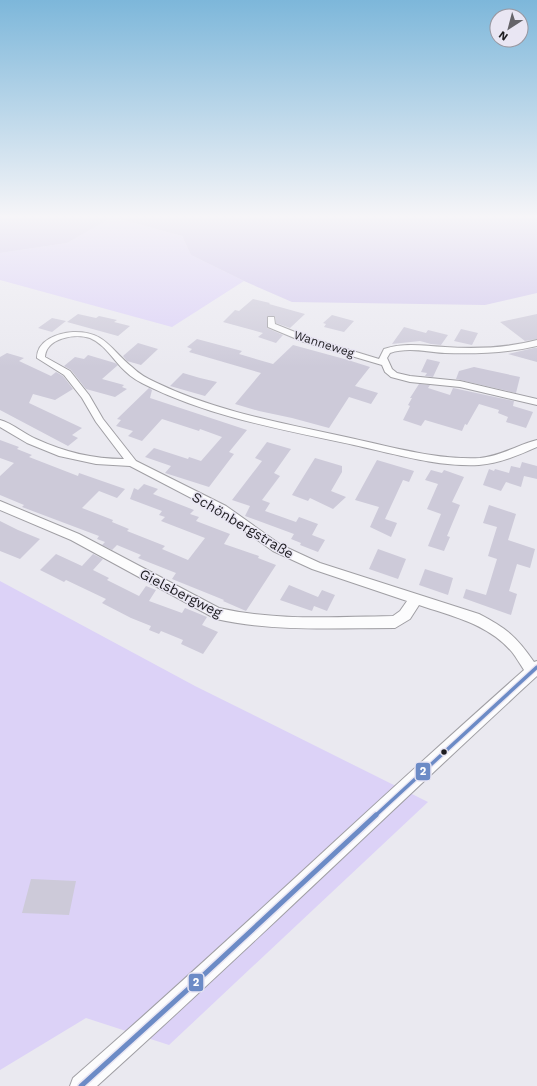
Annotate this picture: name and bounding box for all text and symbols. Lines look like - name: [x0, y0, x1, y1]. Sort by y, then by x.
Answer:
- north arrow: [489, 8, 529, 48]
- text: N: [496, 28, 511, 43]
- street label: Wanneweg: [292, 328, 357, 361]
- street label: Schönbergstraße: [189, 488, 297, 562]
- street label: Gielsbergweg: [137, 565, 225, 621]
- unlabelled marker: [439, 747, 449, 757]
- line badge: 2: [415, 762, 431, 781]
- text: 2: [420, 765, 427, 778]
- line badge: 2: [188, 973, 204, 992]
- text: 2: [193, 976, 200, 989]

